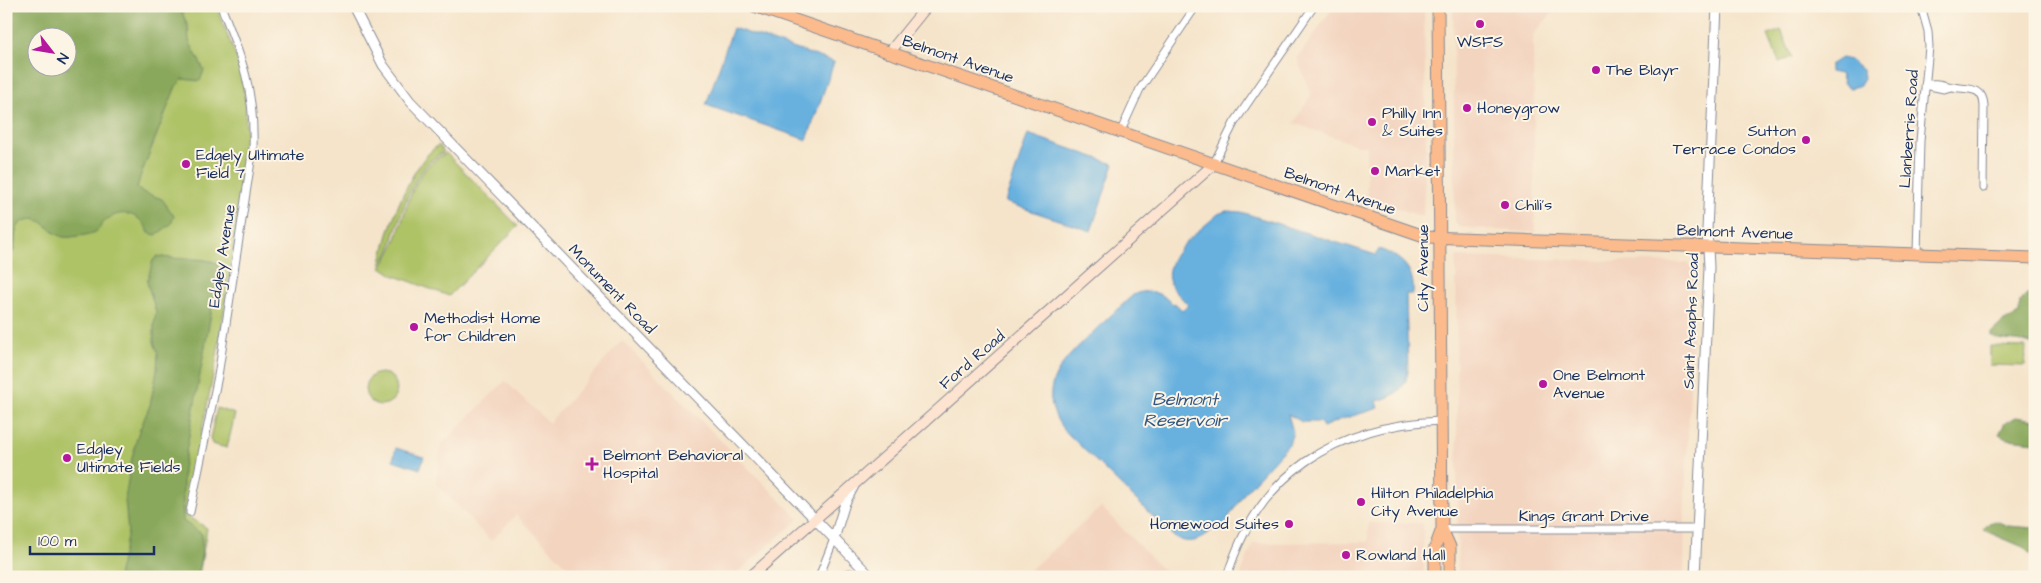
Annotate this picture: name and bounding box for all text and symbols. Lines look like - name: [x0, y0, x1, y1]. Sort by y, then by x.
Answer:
- marker: WSFS: [1474, 18, 1486, 30]
- north arrow: [28, 28, 78, 78]
- street label: Belmont Avenue: [899, 30, 1017, 89]
- place label: WSFS: [1457, 31, 1503, 53]
- text: N: [51, 49, 73, 67]
- place label: The Blayr: [1606, 59, 1679, 82]
- marker: The Blayr: [1590, 64, 1602, 76]
- street label: Llanberris Road: [1894, 69, 1924, 189]
- place label: Honeygrow: [1477, 97, 1560, 120]
- place label: Philly Inn & Suites: [1382, 102, 1443, 142]
- marker: Honeygrow: [1461, 102, 1473, 114]
- marker: Philly Inn & Suites: [1366, 116, 1378, 128]
- place label: Sutton Terrace Condos: [1673, 120, 1796, 160]
- marker: Sutton Terrace Condos: [1800, 134, 1812, 146]
- place label: Edgely Ultimate Field 7: [196, 144, 305, 184]
- marker: Edgely Ultimate Field 7: [180, 158, 192, 170]
- place label: Market: [1385, 160, 1441, 182]
- street label: Belmont Avenue: [1281, 162, 1399, 221]
- marker: Market: [1369, 165, 1381, 177]
- place label: Chili's: [1515, 194, 1552, 216]
- marker: Chili's: [1499, 199, 1511, 211]
- street label: Edgley Avenue: [203, 202, 242, 309]
- street label: Belmont Avenue: [1676, 219, 1794, 245]
- street label: City Avenue: [1412, 224, 1435, 312]
- street label: Monument Road: [563, 239, 661, 339]
- street label: Saint Asaphs Road: [1678, 253, 1704, 389]
- place label: Methodist Home for Children: [424, 307, 541, 347]
- marker: Methodist Home for Children: [408, 321, 420, 333]
- street label: Ford Road: [934, 325, 1010, 395]
- place label: One Belmont Avenue: [1553, 364, 1646, 404]
- marker: One Belmont Avenue: [1537, 378, 1549, 390]
- water label: Belmont Reservoir: [1143, 387, 1229, 433]
- place label: Edgley Ultimate Fields: [77, 438, 180, 478]
- place label: Belmont Behavioral Hospital: [603, 444, 743, 484]
- marker: Edgley Ultimate Fields: [61, 452, 73, 464]
- marker: Belmont Behavioral Hospital: [585, 457, 599, 471]
- place label: Hilton Philadelphia City Avenue: [1371, 482, 1493, 523]
- marker: Hilton Philadelphia City Avenue: [1355, 496, 1367, 508]
- street label: Kings Grant Drive: [1519, 505, 1649, 528]
- place label: Homewood Suites: [1150, 513, 1279, 535]
- marker: Homewood Suites: [1283, 518, 1295, 530]
- scale bar: [30, 523, 154, 555]
- text: 100 m: [38, 531, 77, 552]
- place label: Rowland Hall: [1356, 544, 1445, 566]
- marker: Rowland Hall: [1340, 549, 1352, 561]

